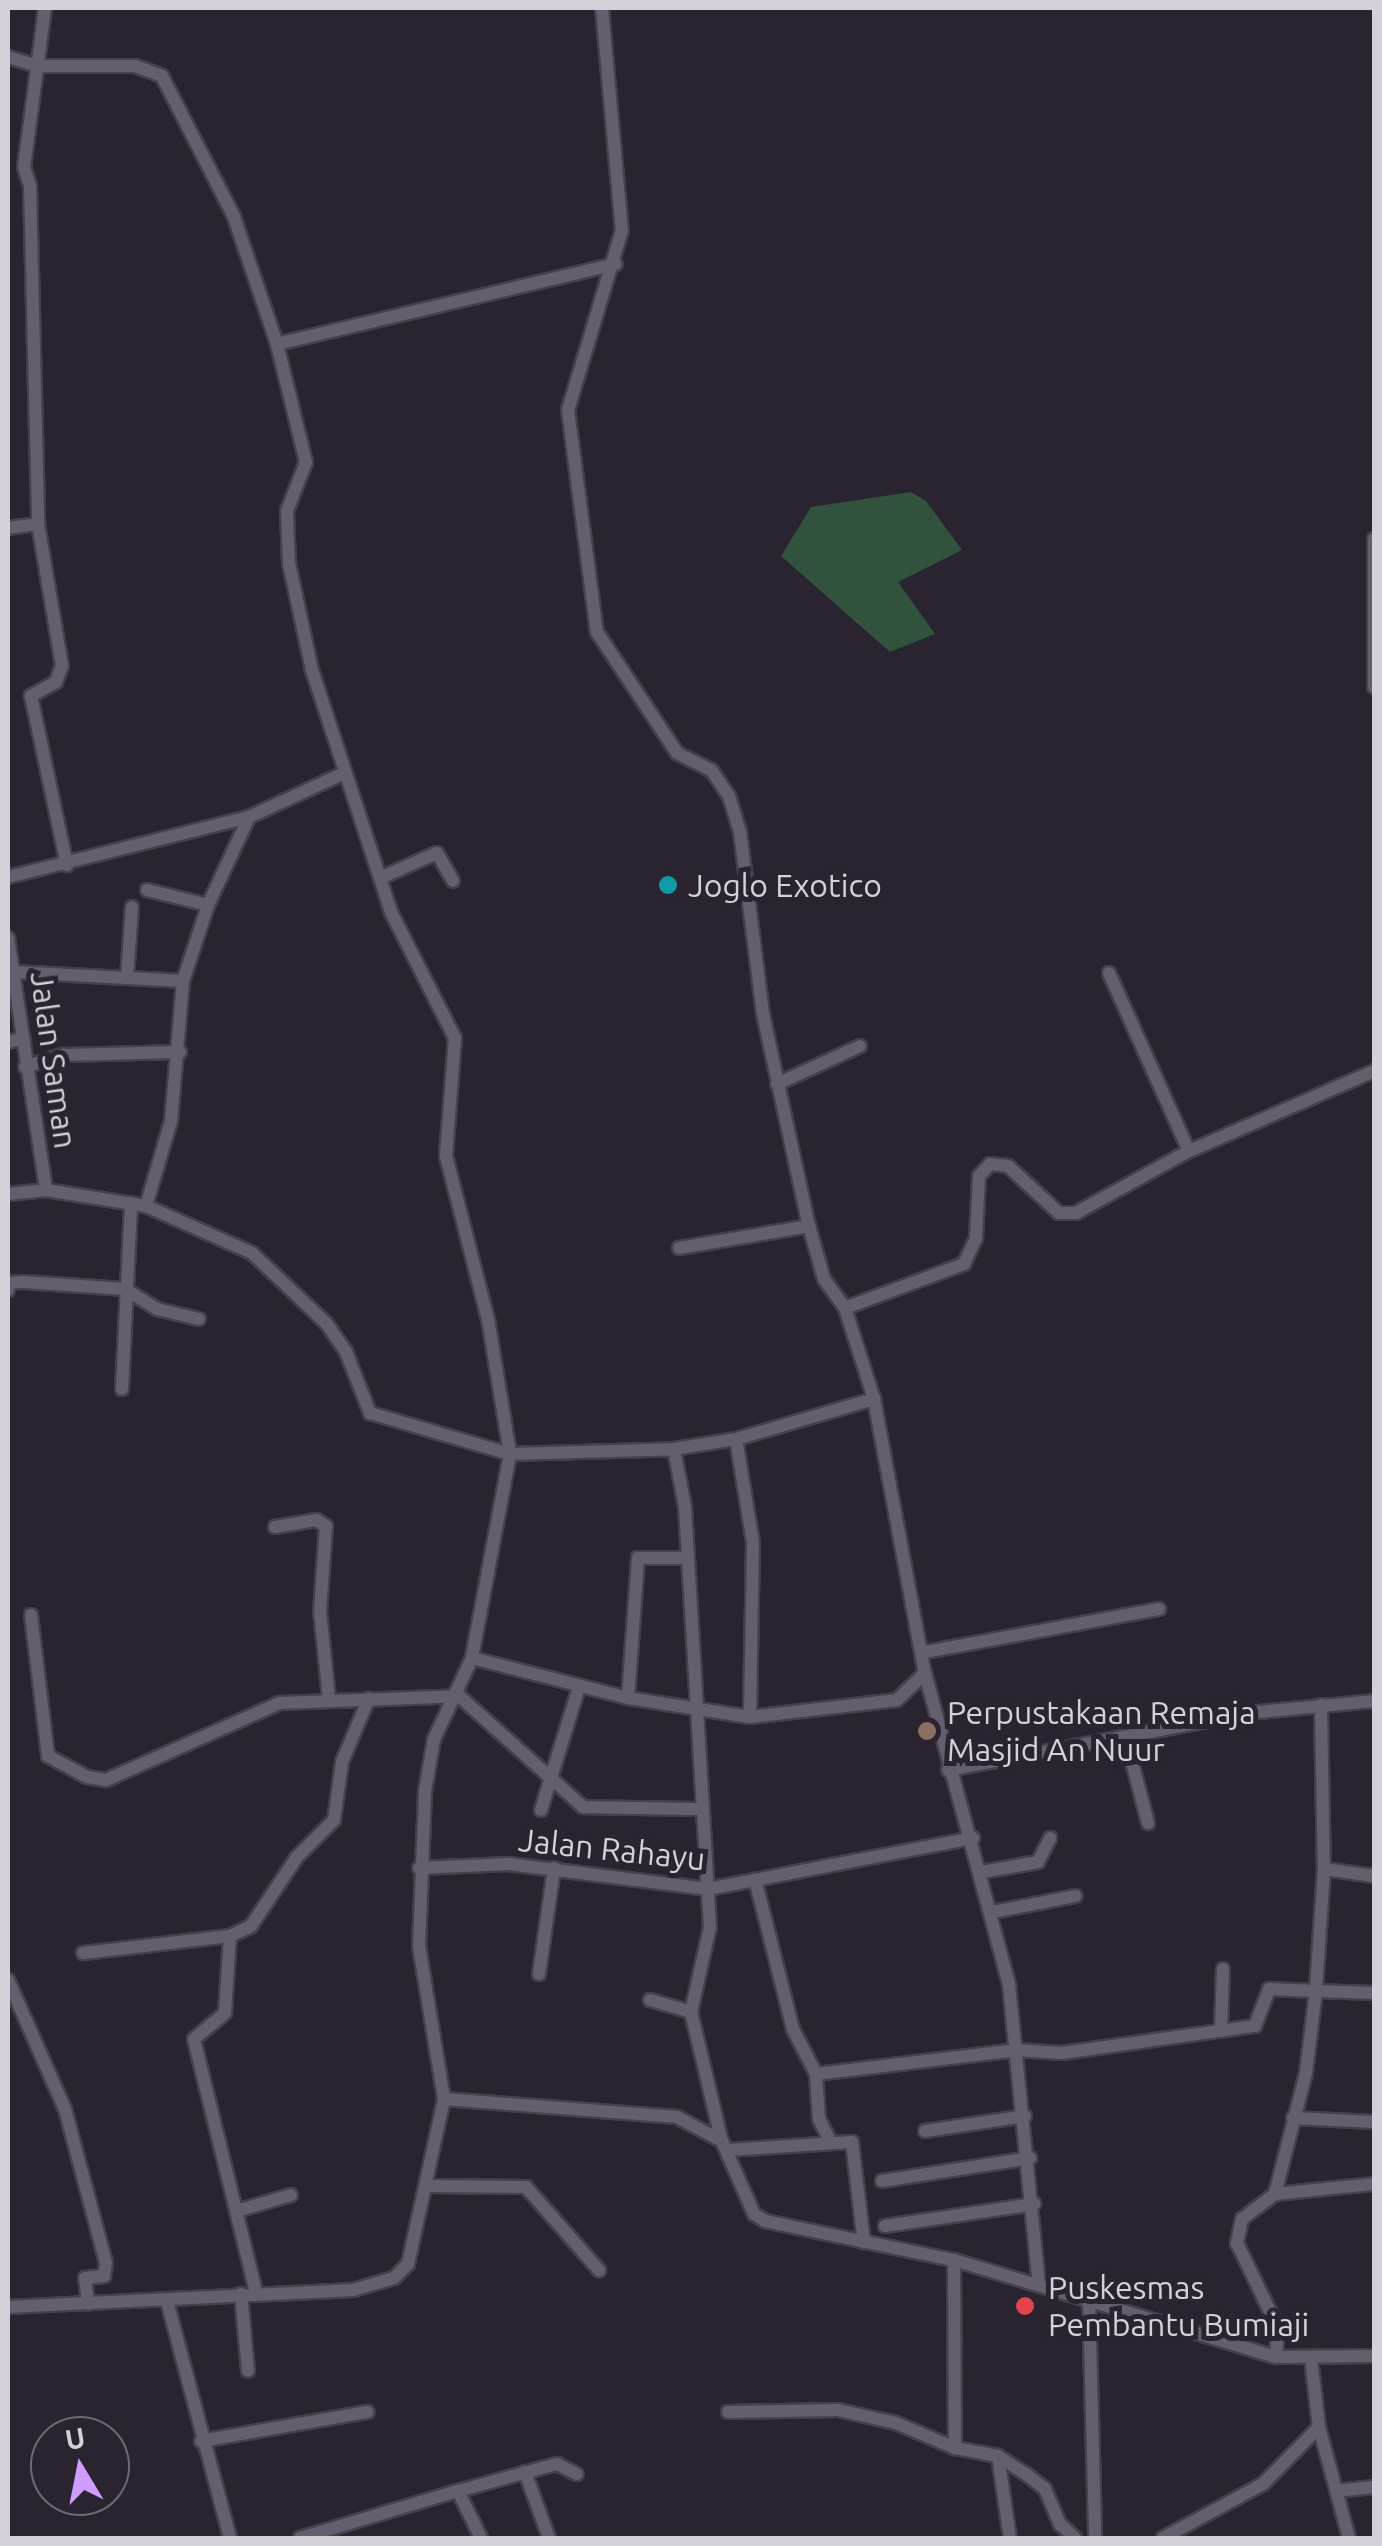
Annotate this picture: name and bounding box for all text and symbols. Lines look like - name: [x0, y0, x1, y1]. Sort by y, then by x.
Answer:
- place label: Joglo Exotico: [688, 866, 882, 904]
- marker: Joglo Exotico: [657, 874, 679, 896]
- street label: Jalan Saman: [23, 969, 85, 1151]
- place label: Perpustakaan Remaja Masjid An Nuur: [947, 1694, 1256, 1769]
- marker: Perpustakaan Remaja Masjid An Nuur: [916, 1720, 938, 1742]
- street label: Jalan Rahayu: [517, 1820, 707, 1878]
- place label: Puskesmas Pembantu Bumiaji: [1048, 2269, 1309, 2344]
- marker: Puskesmas Pembantu Bumiaji: [1012, 2293, 1038, 2319]
- north arrow: [30, 2416, 130, 2516]
- text: U: [63, 2421, 87, 2455]

